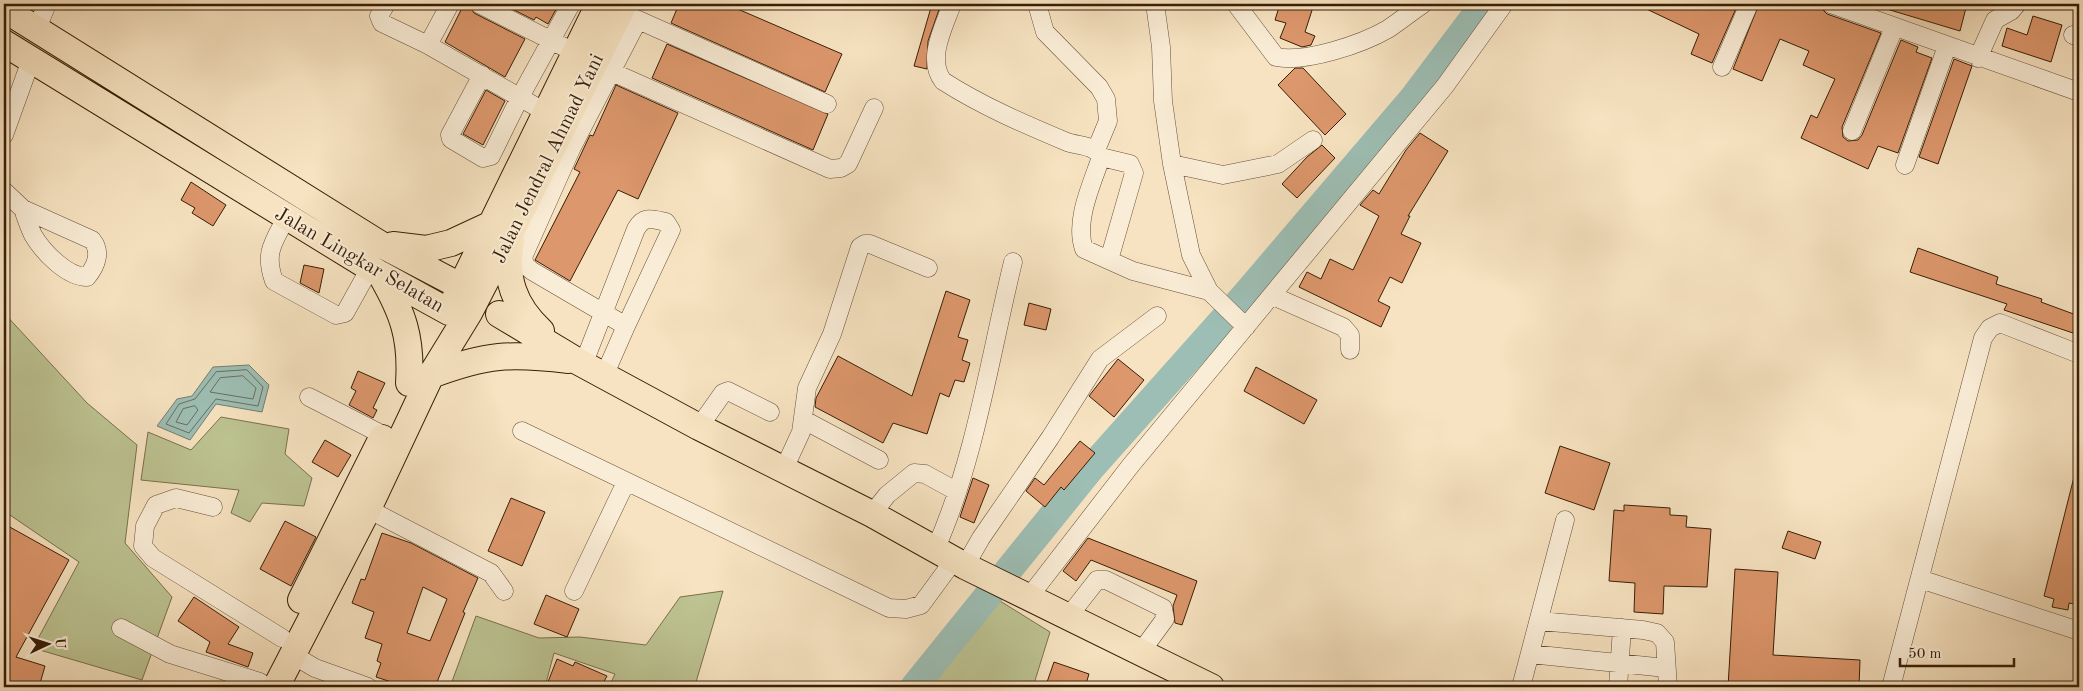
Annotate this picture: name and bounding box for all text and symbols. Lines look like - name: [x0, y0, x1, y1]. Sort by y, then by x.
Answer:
- street label: Jalan Jendral Ahmad Yani: [489, 51, 608, 267]
- street label: Jalan Lingkar Selatan: [271, 204, 447, 317]
- north arrow: [22, 618, 72, 668]
- scale bar: [1900, 636, 2014, 668]
- text: U: [53, 637, 67, 649]
- text: 50 m: [1908, 647, 1942, 662]

